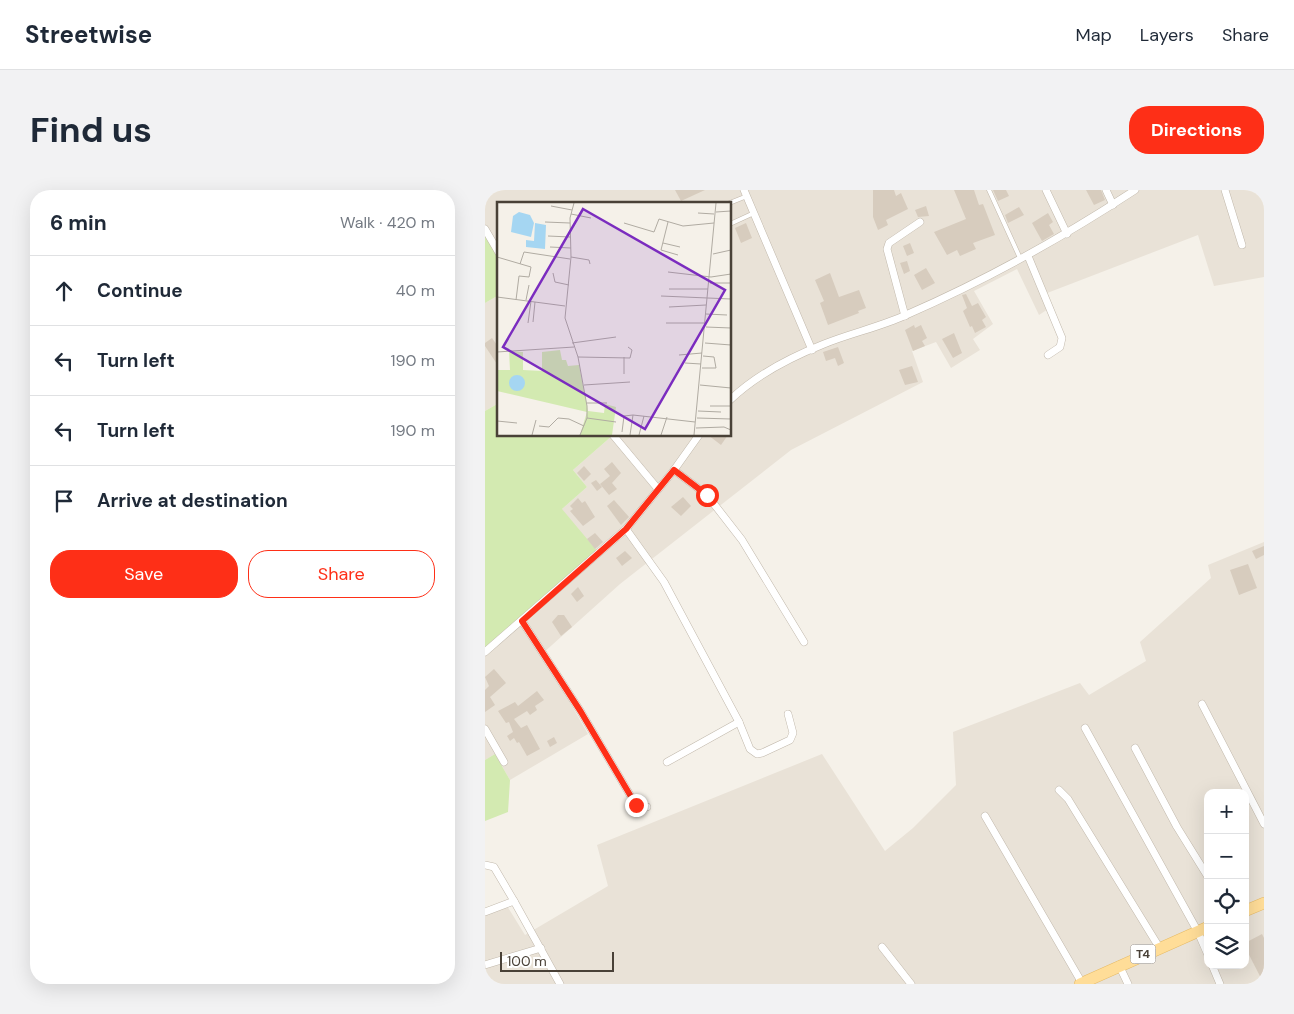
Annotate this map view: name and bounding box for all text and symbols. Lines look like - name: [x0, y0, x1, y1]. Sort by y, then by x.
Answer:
- text: Streetwise: [25, 19, 152, 50]
- text: Map: [1076, 23, 1112, 47]
- text: Layers: [1140, 23, 1194, 47]
- text: Share: [1222, 23, 1269, 47]
- button: Directions: [1129, 106, 1264, 154]
- text: Find us: [30, 107, 152, 153]
- inset map: [497, 202, 731, 436]
- text: 6 min: [50, 209, 107, 237]
- text: Walk · 420 m: [340, 212, 435, 233]
- icon: ahead: [50, 277, 78, 305]
- text: Continue: [97, 278, 183, 303]
- text: 40 m: [396, 280, 435, 301]
- icon: left: [50, 347, 78, 375]
- text: Turn left: [97, 348, 175, 373]
- text: 190 m: [391, 350, 435, 371]
- icon: left: [50, 417, 78, 445]
- text: Turn left: [97, 418, 175, 443]
- text: 190 m: [391, 420, 435, 441]
- route start: [696, 484, 719, 507]
- icon: arrive: [50, 487, 78, 515]
- text: Arrive at destination: [97, 488, 288, 513]
- button: Save: [50, 550, 238, 598]
- button: Share: [248, 550, 435, 598]
- map controls: [1204, 789, 1249, 969]
- button: +: [1204, 789, 1249, 834]
- route end: [625, 794, 648, 817]
- button: −: [1204, 834, 1249, 879]
- button: locate: [1204, 879, 1249, 924]
- button: layers: [1204, 924, 1249, 969]
- road number: T4: [1131, 944, 1155, 964]
- scale bar: [500, 949, 614, 972]
- text: 100 m: [507, 952, 547, 970]

